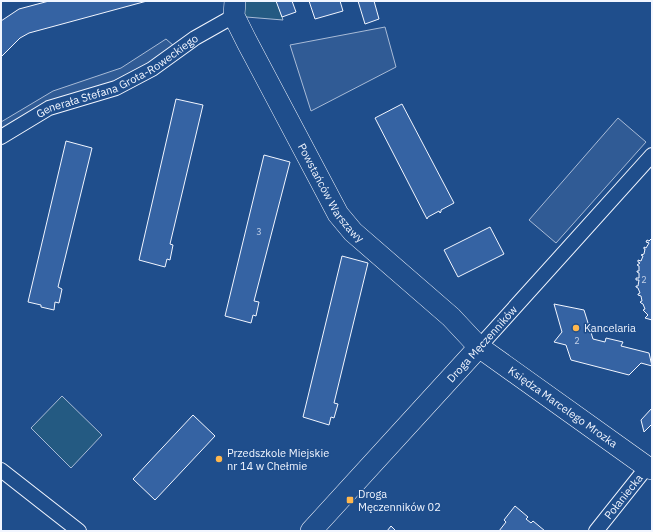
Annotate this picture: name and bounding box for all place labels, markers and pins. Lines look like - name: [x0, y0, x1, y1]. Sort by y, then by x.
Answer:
- place label: Kancelaria: [584, 321, 636, 335]
- marker: Kancelaria: [571, 323, 581, 333]
- place label: Przedszkole Miejskie nr 14 w Chełmie: [227, 446, 329, 473]
- marker: Przedszkole Miejskie nr 14 w Chełmie: [214, 454, 224, 464]
- place label: Droga Męczenników 02: [358, 487, 441, 514]
- marker: Droga Męczenników 02: [345, 495, 355, 505]

